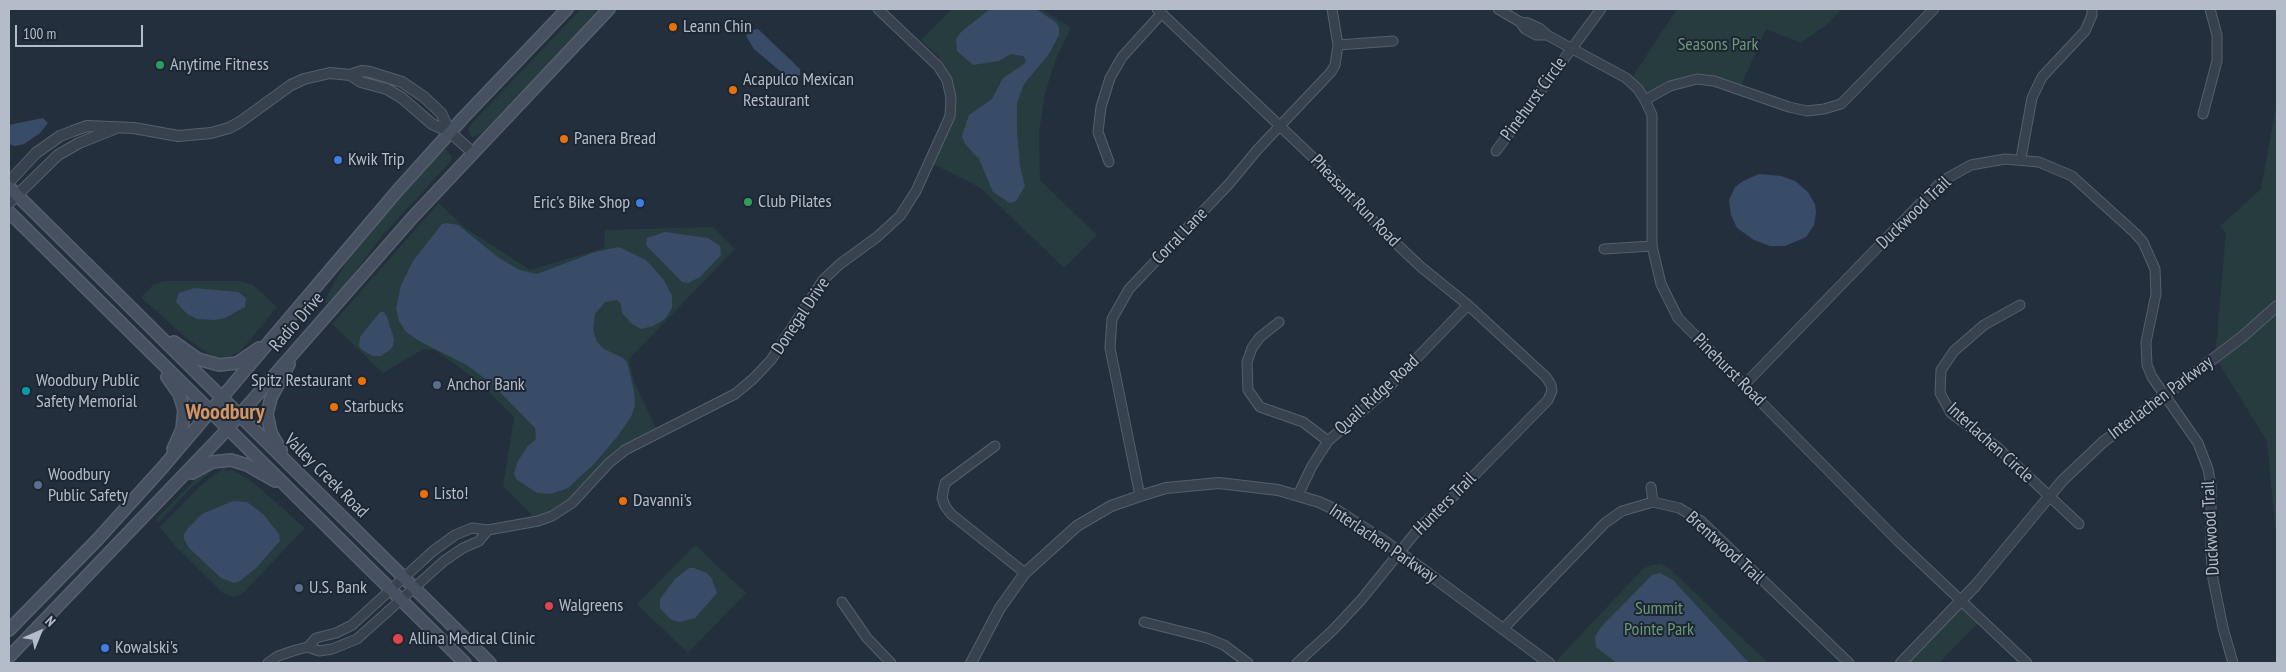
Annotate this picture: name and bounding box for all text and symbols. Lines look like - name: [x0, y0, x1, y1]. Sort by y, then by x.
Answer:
- scale bar: [18, 15, 145, 47]
- place label: Leann Chin: [683, 16, 752, 38]
- marker: Leann Chin: [667, 21, 679, 33]
- text: 100 m: [23, 24, 56, 43]
- park label: Seasons Park: [1678, 34, 1758, 56]
- street label: Pinehurst Circle: [1496, 53, 1572, 145]
- place label: Anytime Fitness: [170, 54, 269, 76]
- marker: Anytime Fitness: [154, 59, 166, 71]
- place label: Acapulco Mexican Restaurant: [743, 69, 854, 112]
- marker: Acapulco Mexican Restaurant: [727, 84, 739, 96]
- place label: Panera Bread: [574, 128, 656, 150]
- marker: Panera Bread: [558, 133, 570, 145]
- place label: Kwik Trip: [348, 149, 405, 171]
- street label: Pheasant Run Road: [1306, 151, 1404, 251]
- marker: Kwik Trip: [332, 154, 344, 166]
- street label: Duckwood Trail: [1872, 172, 1956, 254]
- place label: Club Pilates: [758, 191, 832, 213]
- place label: Eric's Bike Shop: [533, 192, 630, 214]
- marker: Club Pilates: [742, 196, 754, 208]
- marker: Eric's Bike Shop: [634, 197, 646, 209]
- street label: Corral Lane: [1148, 203, 1212, 269]
- street label: Donegal Drive: [767, 273, 835, 359]
- street label: Radio Drive: [265, 288, 329, 356]
- street label: Pinehurst Road: [1688, 329, 1770, 411]
- street label: Quail Ridge Road: [1331, 351, 1423, 439]
- street label: Interlachen Parkway: [2104, 352, 2218, 444]
- place label: Woodbury Public Safety Memorial: [36, 370, 140, 412]
- place label: Spitz Restaurant: [251, 370, 352, 392]
- place label: Anchor Bank: [447, 374, 525, 396]
- marker: Spitz Restaurant: [356, 375, 368, 387]
- marker: Anchor Bank: [431, 379, 443, 391]
- marker: Woodbury Public Safety Memorial: [20, 385, 32, 397]
- place label: Starbucks: [344, 396, 404, 418]
- street label: Interlachen Circle: [1942, 398, 2038, 488]
- district label: Woodbury: [186, 400, 264, 426]
- marker: Starbucks: [328, 401, 340, 413]
- street label: Valley Creek Road: [279, 429, 373, 523]
- place label: Woodbury Public Safety: [48, 464, 128, 506]
- street label: Hunters Trail: [1409, 468, 1481, 540]
- marker: Woodbury Public Safety: [32, 479, 44, 491]
- street label: Duckwood Trail: [2198, 480, 2224, 576]
- place label: Listo!: [434, 483, 468, 505]
- marker: Listo!: [418, 488, 430, 500]
- place label: Davanni's: [633, 490, 692, 512]
- marker: Davanni's: [617, 495, 629, 507]
- street label: Interlachen Parkway: [1325, 500, 1441, 588]
- street label: Brentwood Trail: [1681, 507, 1769, 589]
- place label: U.S. Bank: [309, 577, 367, 599]
- marker: U.S. Bank: [293, 582, 305, 594]
- place label: Walgreens: [559, 595, 623, 617]
- park label: Summit Pointe Park: [1624, 598, 1694, 640]
- marker: Walgreens: [543, 600, 555, 612]
- north arrow: [15, 607, 65, 657]
- text: N: [41, 612, 59, 630]
- place label: Allina Medical Clinic: [409, 628, 536, 650]
- marker: Allina Medical Clinic: [391, 632, 405, 646]
- place label: Kowalski's: [115, 637, 178, 659]
- marker: Kowalski's: [99, 642, 111, 654]

